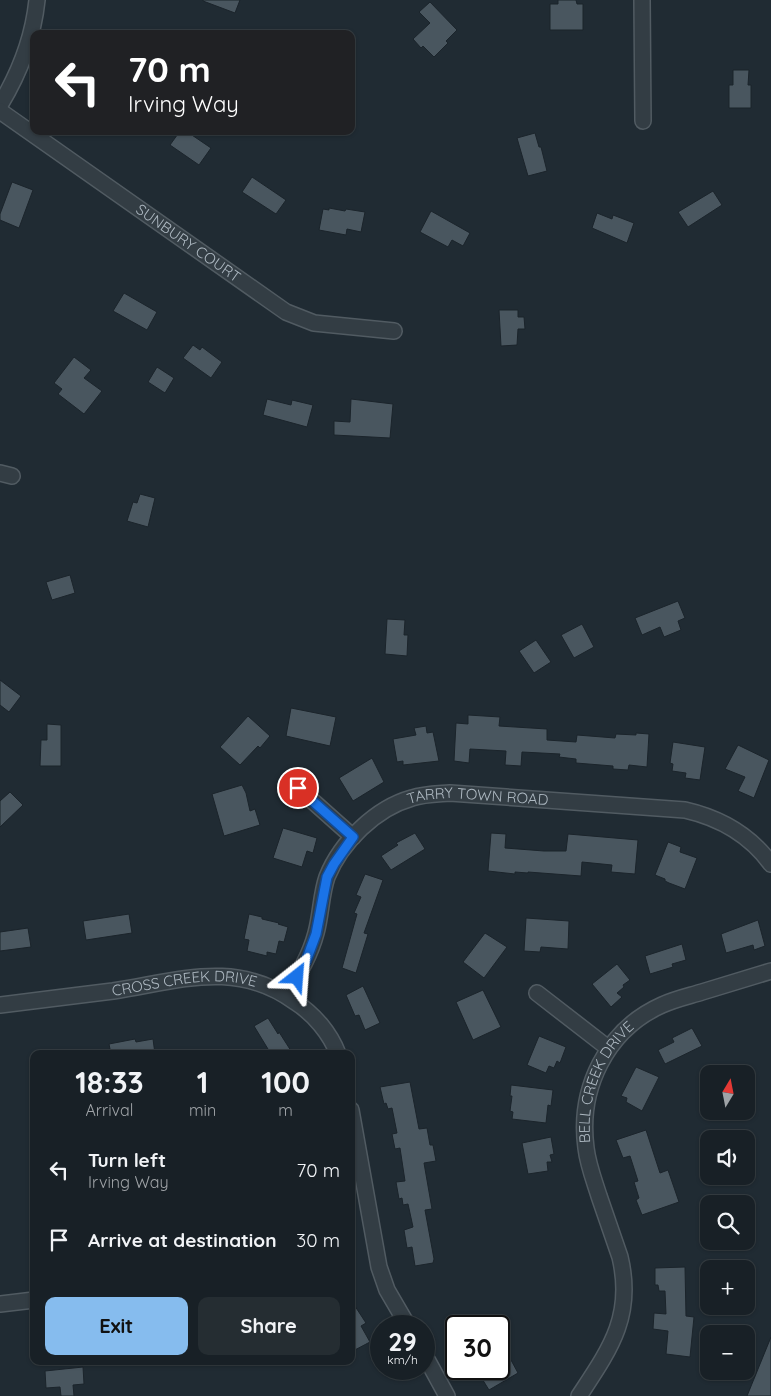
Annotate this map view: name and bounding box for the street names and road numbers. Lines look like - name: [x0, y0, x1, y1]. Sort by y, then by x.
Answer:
- street label: SUNBURY COURT: [132, 200, 245, 286]
- street label: TARRY TOWN ROAD: [405, 783, 549, 809]
- street label: CROSS CREEK DRIVE: [110, 966, 259, 1000]
- street label: BELL CREEK DRIVE: [575, 1017, 637, 1144]

